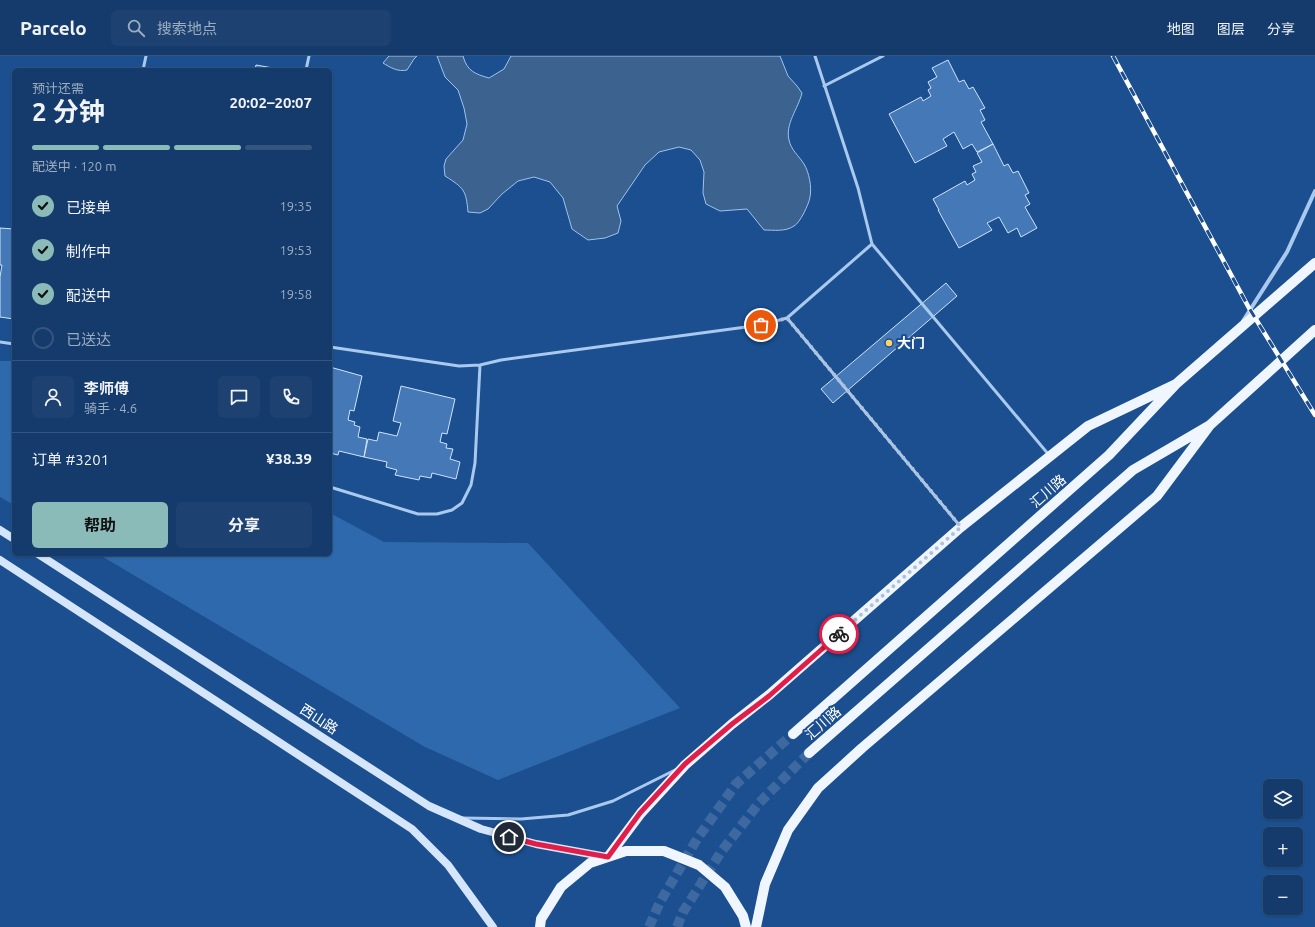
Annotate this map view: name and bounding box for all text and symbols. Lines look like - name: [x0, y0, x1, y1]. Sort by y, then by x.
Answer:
- search box: [111, 10, 391, 46]
- text: Parcelo: [20, 17, 87, 39]
- icon: search: [125, 17, 147, 39]
- text: 搜索地点: [157, 20, 217, 37]
- text: 地图: [1167, 21, 1195, 37]
- text: 图层: [1217, 21, 1245, 37]
- text: 分享: [1267, 21, 1295, 37]
- text: 预计还需: [32, 81, 84, 95]
- text: 20:02–20:07: [229, 94, 312, 111]
- text: 2 分钟: [32, 97, 105, 126]
- text: 配送中 · 120 m: [32, 159, 116, 173]
- icon: check: [32, 195, 54, 217]
- text: 已接单: [66, 199, 111, 216]
- text: 19:35: [279, 199, 312, 213]
- icon: check: [32, 239, 54, 261]
- text: 制作中: [66, 243, 111, 260]
- text: 19:53: [279, 243, 312, 257]
- icon: check: [32, 283, 54, 305]
- text: 配送中: [66, 287, 111, 304]
- text: 19:58: [279, 287, 312, 301]
- pin: [744, 308, 778, 342]
- icon: bag: [750, 314, 772, 336]
- text: 已送达: [66, 331, 111, 348]
- place label: 大门: [897, 335, 925, 351]
- marker: 大门: [884, 338, 894, 348]
- button: person: [32, 376, 74, 418]
- button: chat: [218, 376, 260, 418]
- button: phone: [270, 376, 312, 418]
- text: 李师傅: [84, 380, 129, 397]
- text: 骑手 · 4.6: [84, 401, 137, 415]
- text: ¥38.39: [266, 450, 312, 467]
- text: 订单 #3201: [32, 451, 109, 468]
- street label: 汇川路: [1027, 471, 1069, 511]
- button: 帮助: [32, 502, 168, 548]
- button: 分享: [176, 502, 312, 548]
- courier: [819, 614, 859, 654]
- icon: bike: [828, 623, 850, 645]
- street label: 西山路: [297, 701, 341, 737]
- street label: 汇川路: [802, 703, 844, 743]
- map controls: [1263, 779, 1303, 915]
- button: layers: [1263, 779, 1303, 819]
- pin: [492, 820, 526, 854]
- icon: home: [498, 826, 520, 848]
- button: +: [1263, 827, 1303, 867]
- button: −: [1263, 875, 1303, 915]

